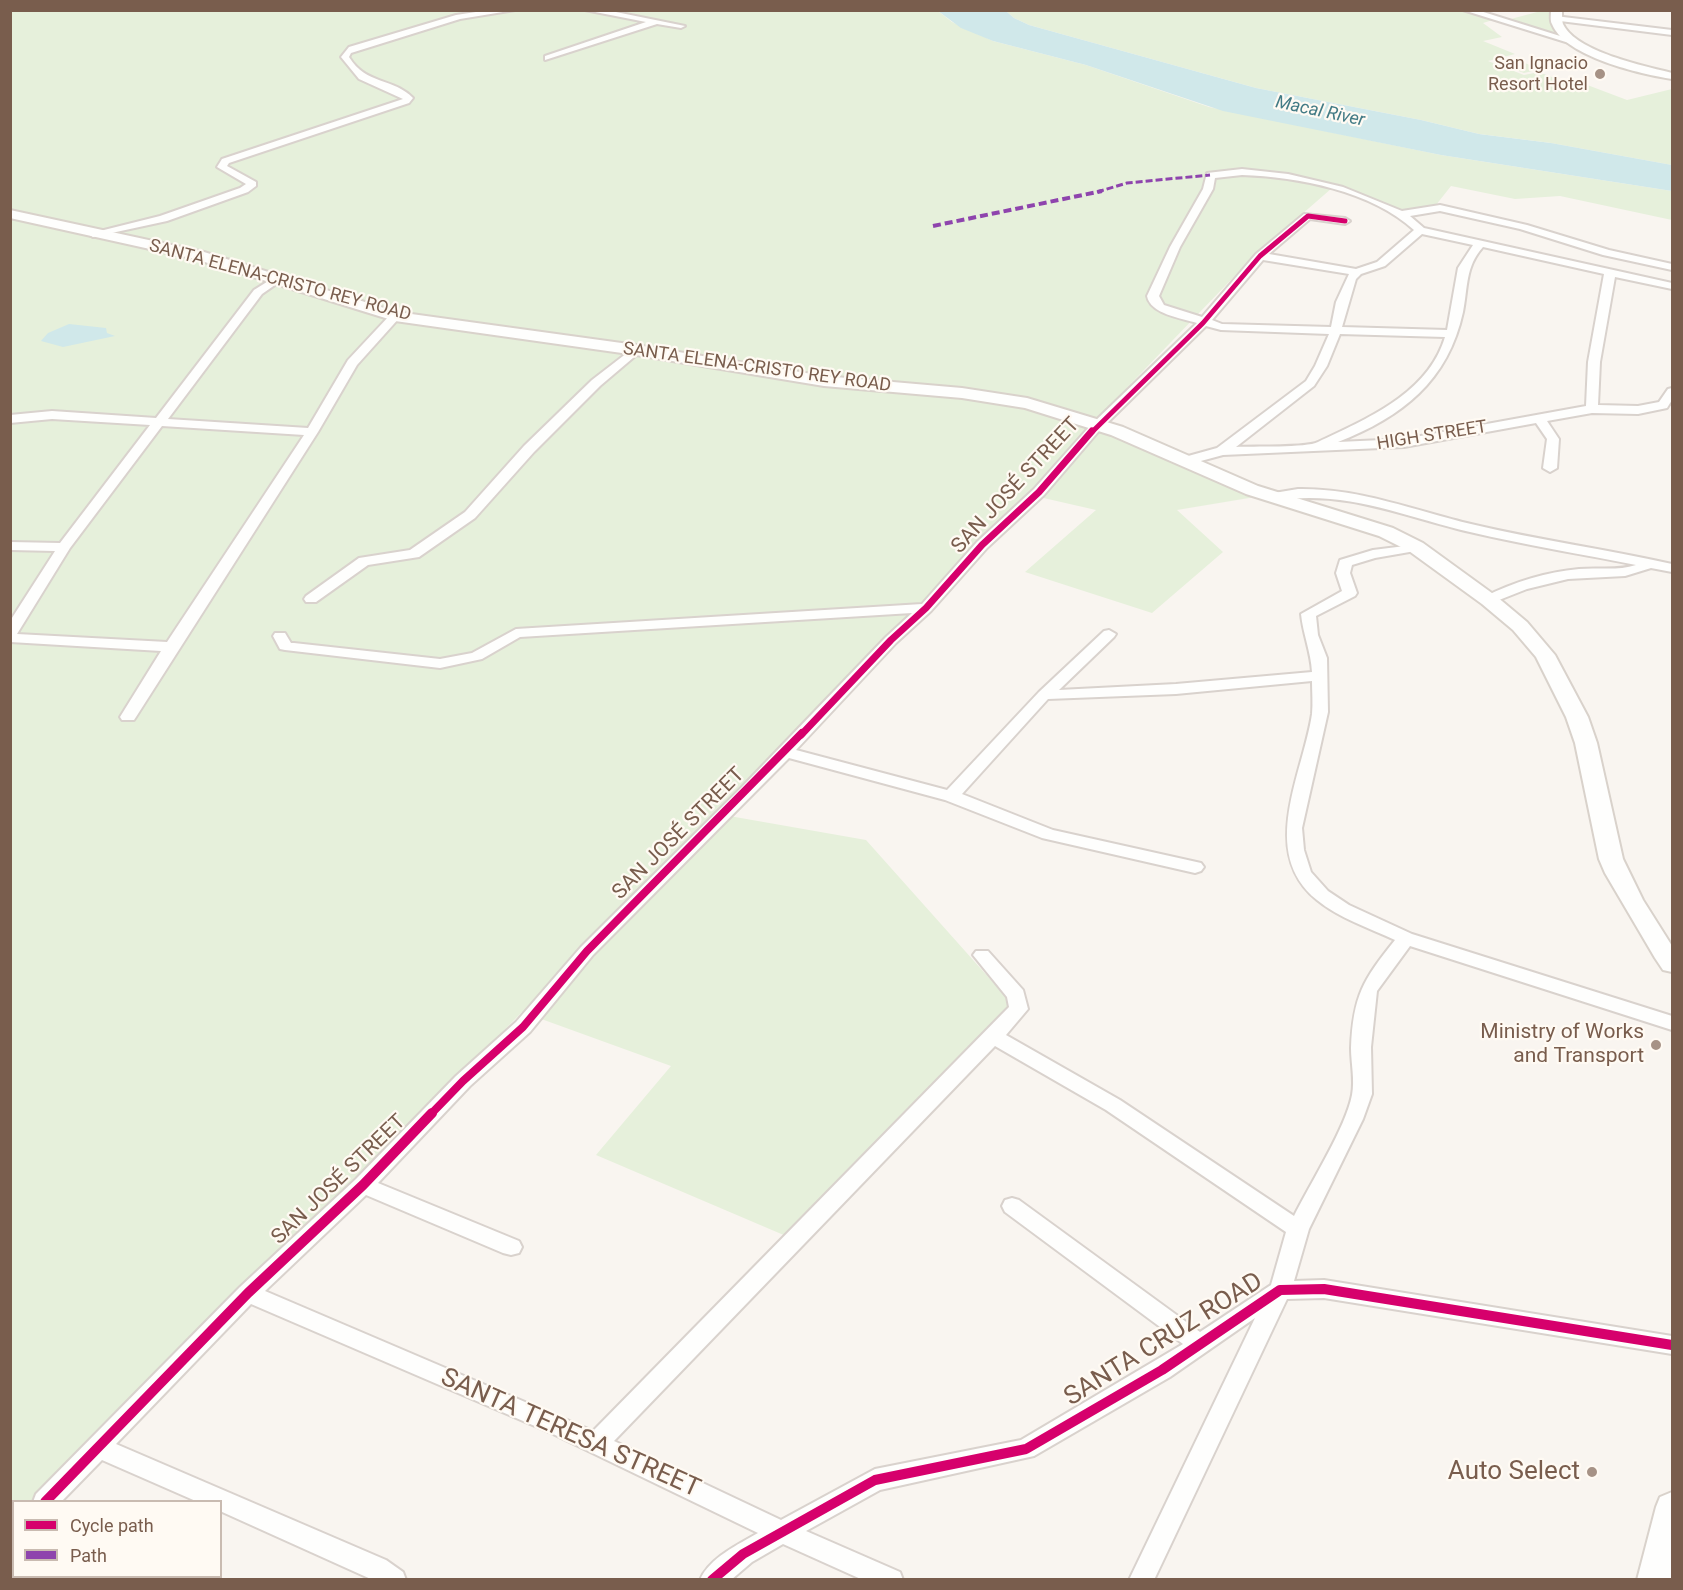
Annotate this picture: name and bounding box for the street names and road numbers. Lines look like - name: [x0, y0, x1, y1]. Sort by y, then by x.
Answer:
- street label: SANTA ELENA-CRISTO REY ROAD: [147, 236, 413, 326]
- street label: SANTA ELENA-CRISTO REY ROAD: [622, 338, 892, 398]
- street label: SAN JOSÉ STREET: [947, 413, 1085, 559]
- street label: HIGH STREET: [1375, 417, 1489, 455]
- street label: SAN JOSÉ STREET: [608, 763, 750, 905]
- street label: SAN JOSÉ STREET: [267, 1110, 411, 1250]
- street label: SANTA CRUZ ROAD: [1059, 1266, 1269, 1414]
- street label: SANTA TERESA STREET: [435, 1363, 705, 1505]

